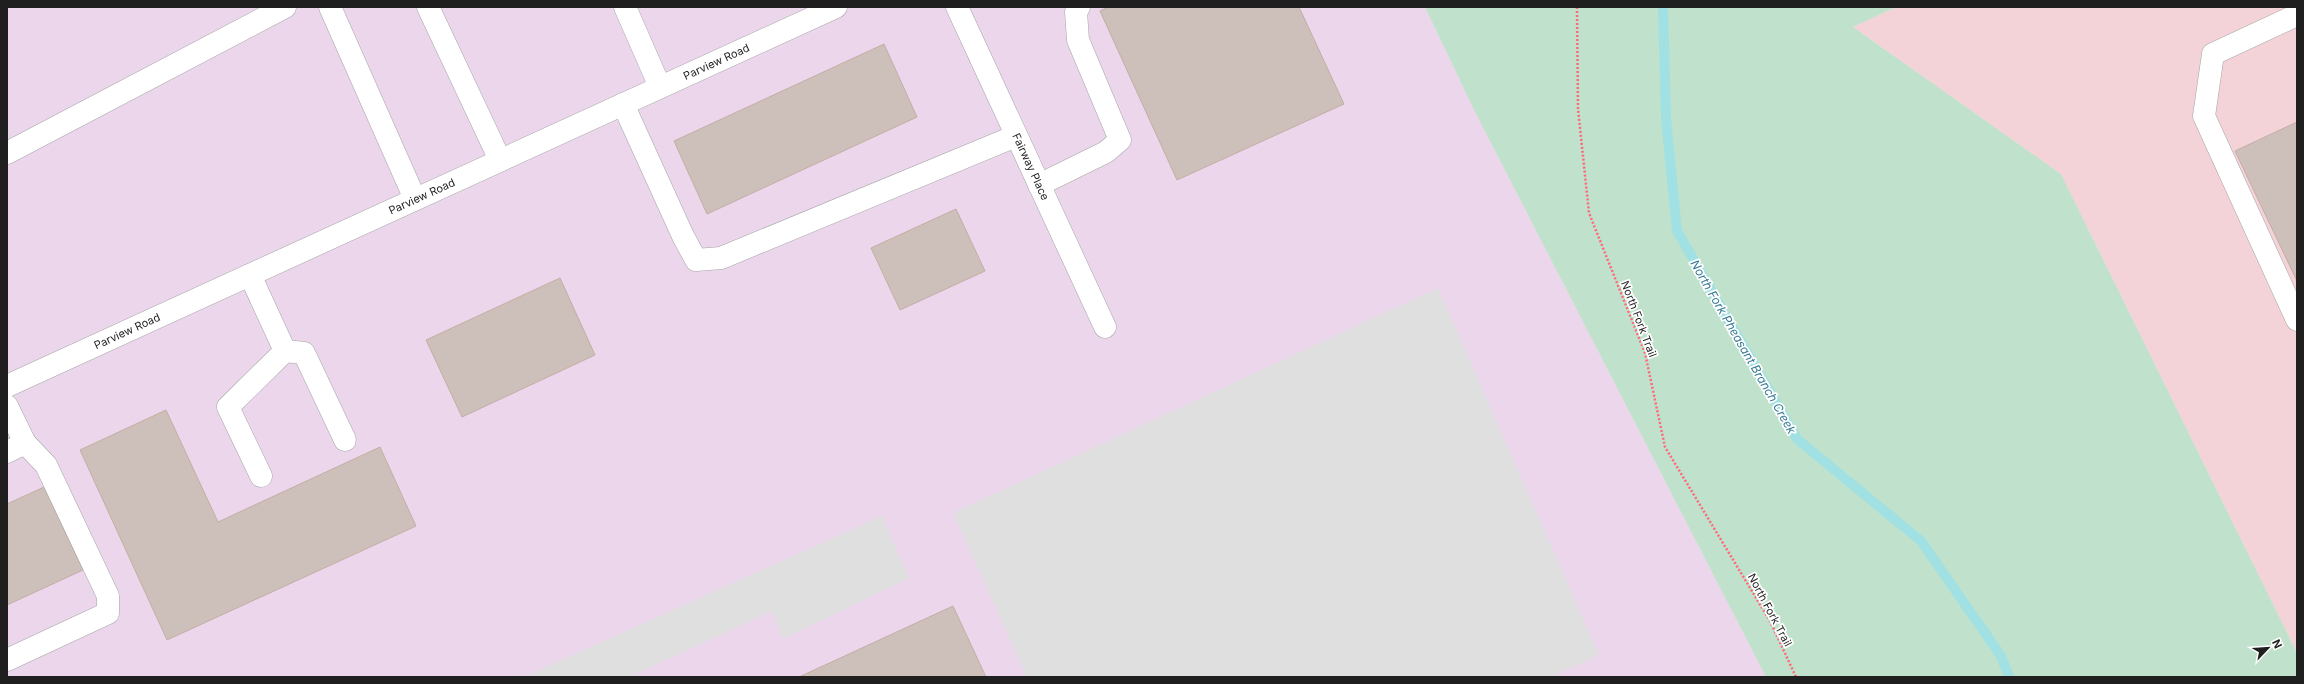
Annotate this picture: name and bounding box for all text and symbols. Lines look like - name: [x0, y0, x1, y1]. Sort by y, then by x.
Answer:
- street label: Parview Road: [681, 40, 752, 83]
- street label: Fairway Place: [1009, 131, 1052, 202]
- street label: Parview Road: [386, 175, 457, 218]
- water label: North Fork Pheasant Branch Creek: [1687, 257, 1800, 437]
- street label: North Fork Trail: [1618, 279, 1660, 359]
- street label: Parview Road: [92, 310, 162, 352]
- street label: North Fork Trail: [1745, 571, 1795, 649]
- north arrow: [2248, 628, 2288, 668]
- text: N: [2269, 637, 2285, 651]

